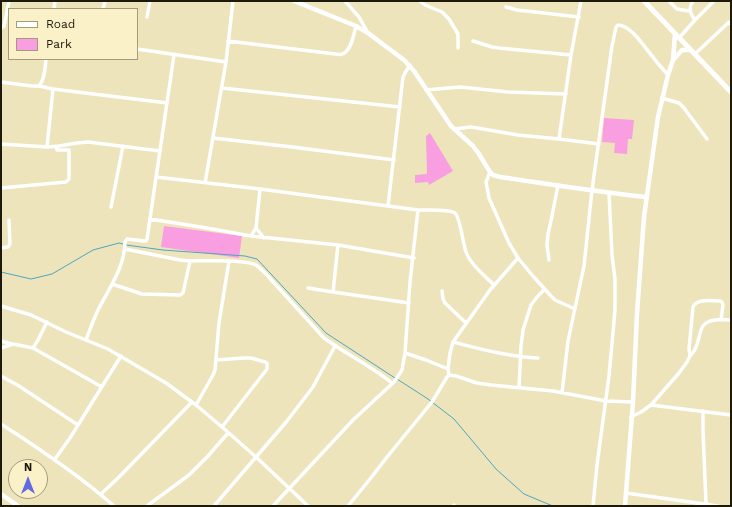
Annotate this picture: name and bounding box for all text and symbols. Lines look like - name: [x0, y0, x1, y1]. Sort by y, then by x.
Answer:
- legend: [8, 8, 138, 60]
- text: Road: [46, 17, 75, 31]
- text: Park: [46, 37, 72, 51]
- north arrow: [8, 459, 48, 499]
- text: N: [24, 461, 32, 474]

